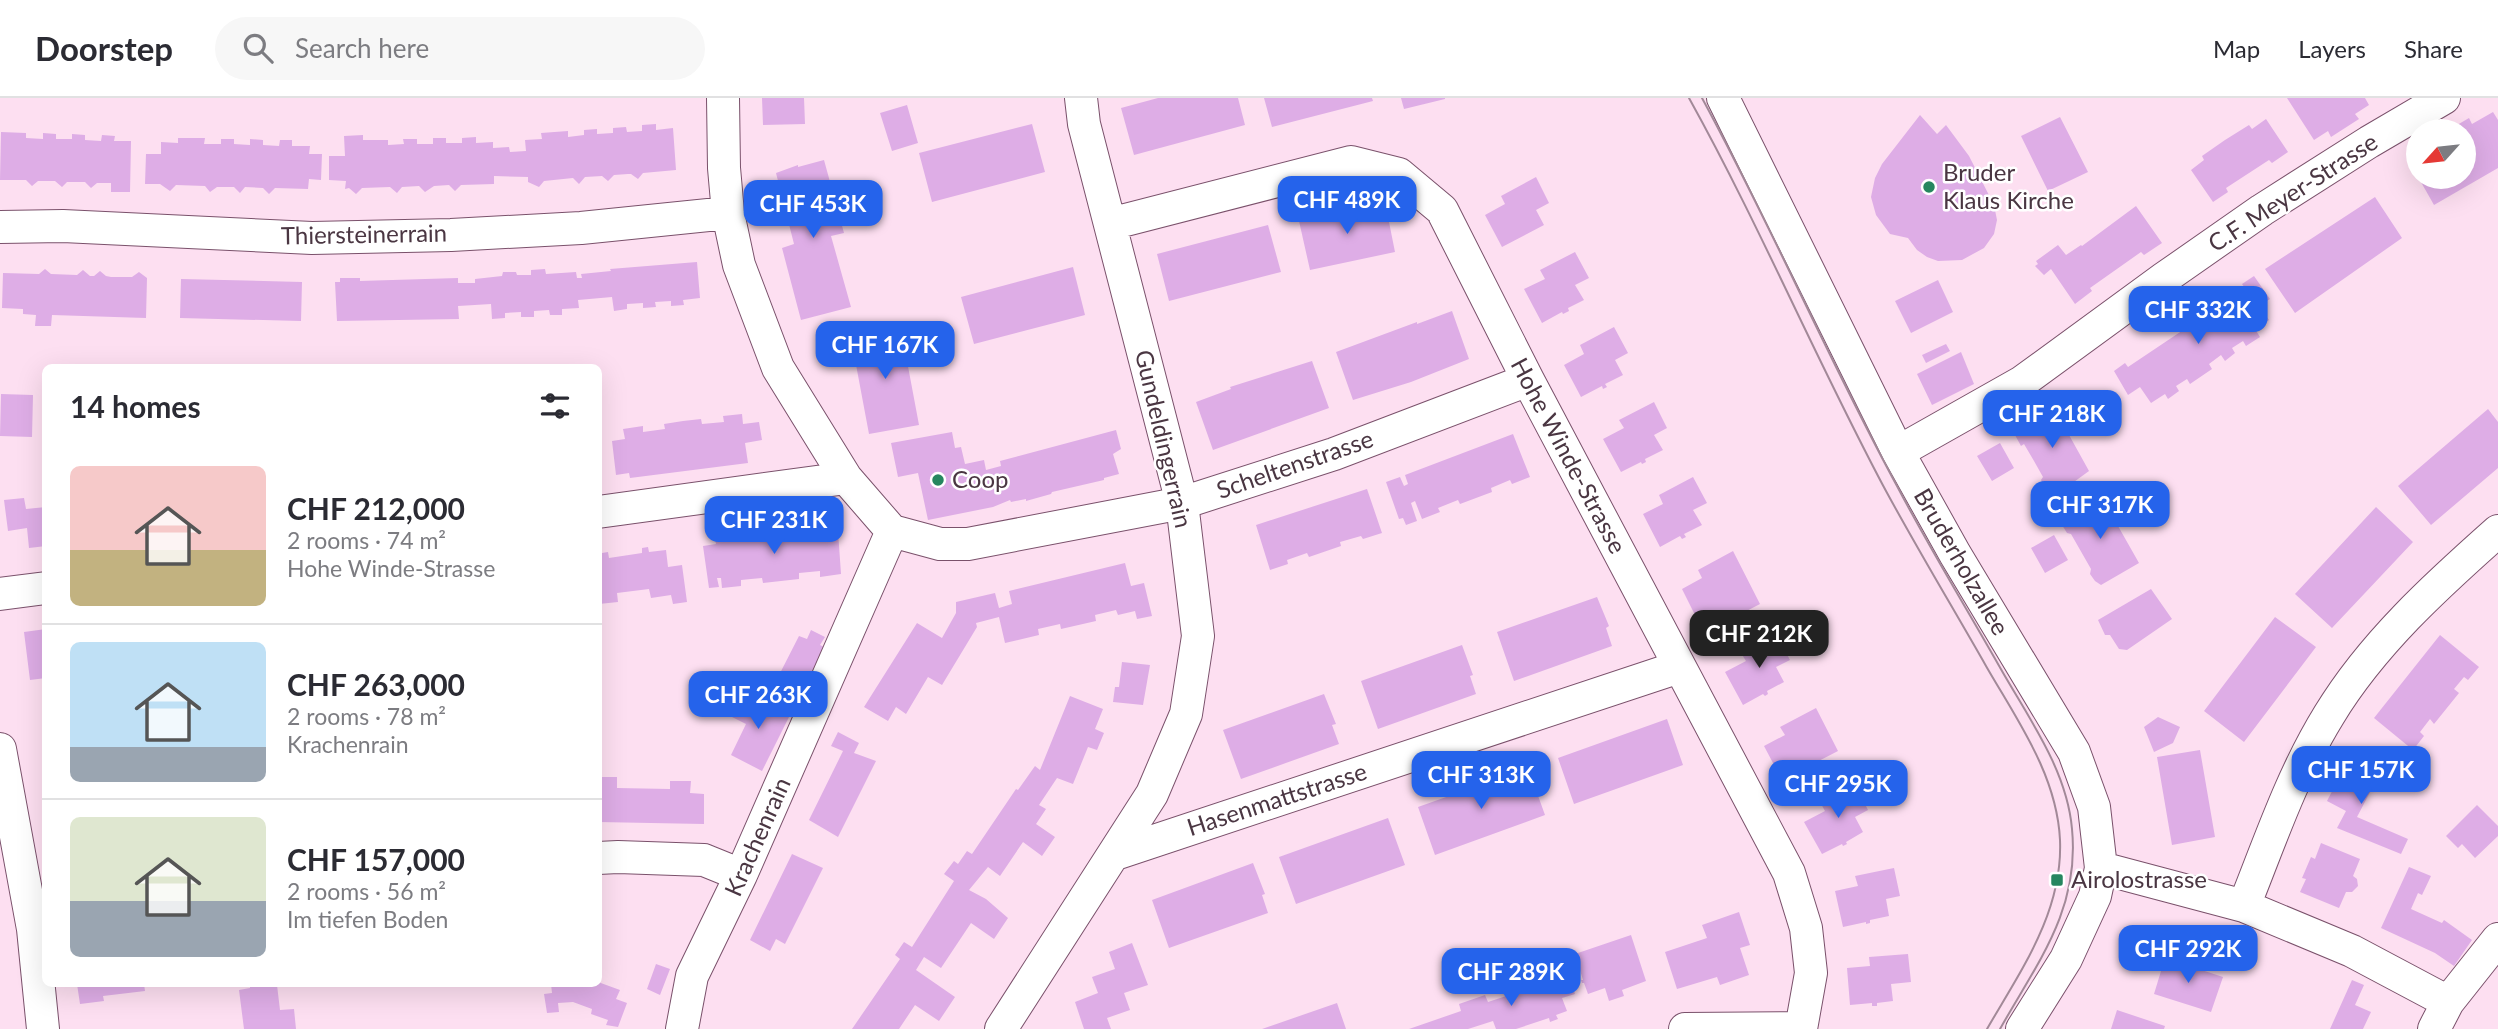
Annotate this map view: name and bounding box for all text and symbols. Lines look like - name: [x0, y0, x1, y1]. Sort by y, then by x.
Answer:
- search box: [215, 17, 705, 80]
- text: Doorstep: [35, 28, 173, 68]
- icon: search: [239, 29, 277, 67]
- text: Search here: [295, 32, 429, 64]
- text: Map: [2213, 34, 2260, 63]
- text: Layers: [2298, 34, 2366, 63]
- text: Share: [2404, 34, 2463, 63]
- north arrow: [2406, 119, 2476, 189]
- map controls: [2406, 119, 2476, 189]
- street label: C.F. Meyer-Strasse: [2202, 126, 2382, 257]
- place label: Bruder Klaus Kirche: [1943, 157, 2074, 214]
- pin: CHF 489K: [1275, 176, 1419, 236]
- marker: Bruder Klaus Kirche: [1921, 179, 1937, 195]
- pin: CHF 453K: [741, 180, 885, 240]
- text: CHF 489K: [1294, 185, 1400, 213]
- text: CHF 453K: [760, 189, 866, 217]
- street label: Thiersteinerrain: [281, 218, 447, 249]
- pin: CHF 332K: [2126, 286, 2270, 346]
- text: CHF 332K: [2145, 295, 2251, 323]
- pin: CHF 167K: [813, 322, 957, 381]
- text: CHF 167K: [832, 330, 938, 358]
- street label: Gundeldingerrain: [1130, 347, 1199, 530]
- street label: Hohe Winde-Strasse: [1505, 353, 1633, 558]
- icon: filters: [536, 387, 574, 425]
- text: 14 homes: [70, 388, 201, 424]
- pin: CHF 218K: [1980, 390, 2124, 450]
- text: CHF 218K: [1999, 399, 2105, 427]
- street label: Scheltenstrasse: [1212, 423, 1377, 504]
- place label: Coop: [952, 464, 1008, 493]
- marker: Coop: [930, 472, 946, 488]
- pin: CHF 317K: [2028, 482, 2172, 541]
- street label: Bruderholzallee: [1909, 483, 2016, 640]
- text: CHF 212,000: [287, 490, 465, 526]
- text: CHF 317K: [2047, 490, 2153, 518]
- icon: home: [126, 494, 210, 578]
- pin: CHF 231K: [702, 496, 846, 556]
- text: CHF 231K: [721, 505, 827, 533]
- text: 2 rooms · 74 m²: [287, 526, 446, 554]
- text: Hohe Winde-Strasse: [287, 554, 495, 582]
- pin: CHF 212K: [1687, 610, 1831, 670]
- text: CHF 212K: [1706, 619, 1812, 647]
- text: CHF 263,000: [287, 666, 465, 702]
- icon: home: [126, 670, 210, 754]
- pin: CHF 263K: [686, 672, 830, 731]
- text: CHF 263K: [705, 680, 811, 708]
- text: 2 rooms · 78 m²: [287, 702, 446, 730]
- text: Krachenrain: [287, 730, 409, 758]
- pin: CHF 157K: [2289, 746, 2433, 806]
- pin: CHF 313K: [1409, 752, 1553, 811]
- text: CHF 157K: [2308, 755, 2414, 783]
- street label: Hasenmattstrasse: [1183, 756, 1370, 841]
- text: CHF 313K: [1428, 760, 1534, 788]
- pin: CHF 295K: [1766, 760, 1910, 820]
- text: CHF 295K: [1785, 769, 1891, 797]
- street label: Krachenrain: [718, 773, 796, 900]
- text: CHF 157,000: [287, 841, 465, 877]
- icon: home: [126, 845, 210, 929]
- place label: Airolostrasse: [2071, 864, 2207, 893]
- marker: Airolostrasse: [2049, 872, 2065, 888]
- text: 2 rooms · 56 m²: [287, 877, 446, 905]
- text: Im tiefen Boden: [287, 905, 448, 933]
- pin: CHF 292K: [2116, 926, 2260, 985]
- text: CHF 292K: [2135, 934, 2241, 962]
- pin: CHF 289K: [1439, 948, 1583, 1008]
- text: CHF 289K: [1458, 957, 1564, 985]

